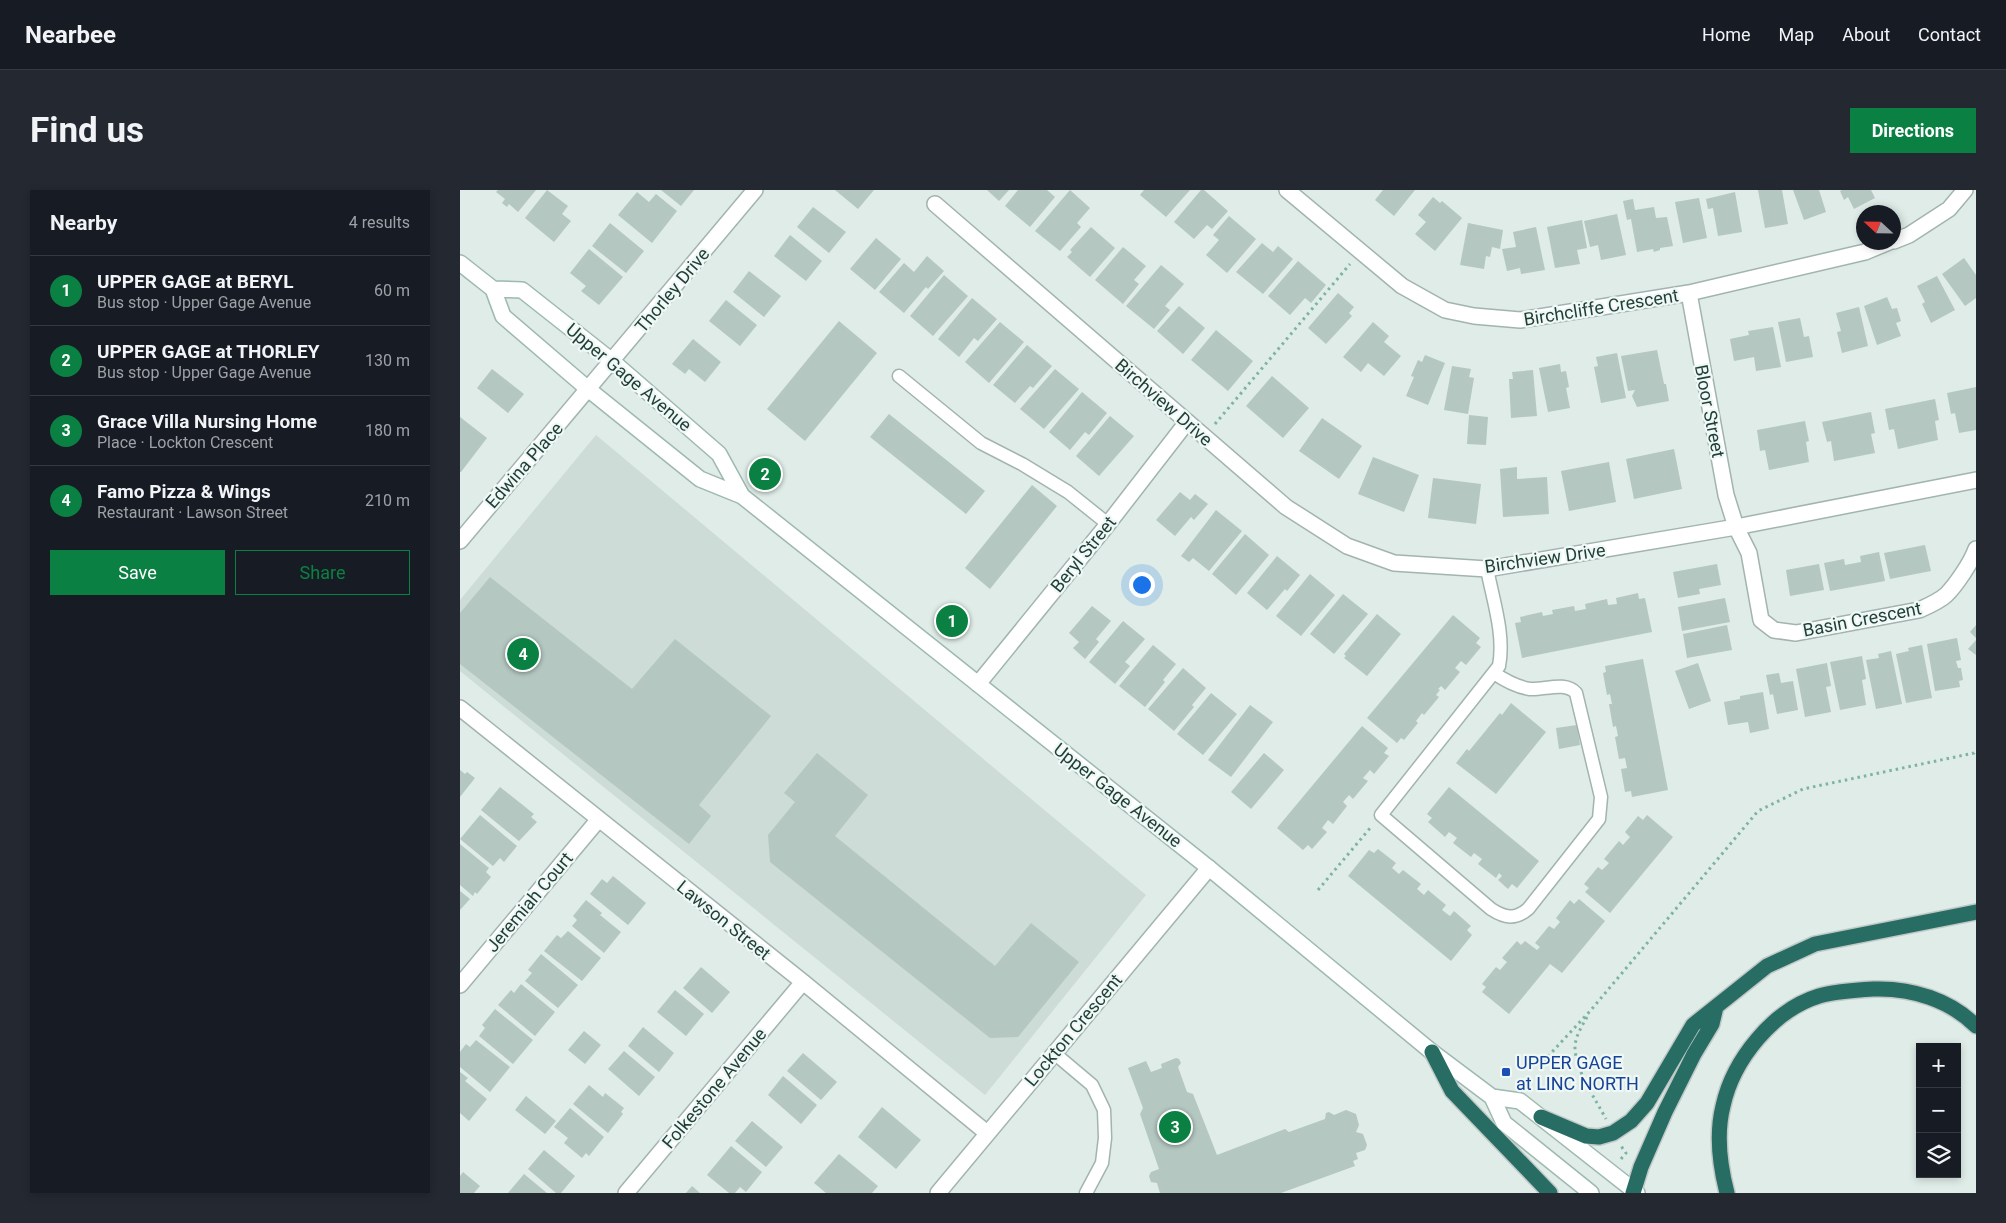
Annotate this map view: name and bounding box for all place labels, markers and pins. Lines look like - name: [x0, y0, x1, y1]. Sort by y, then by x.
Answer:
- pin: 2: [749, 455, 781, 493]
- pin: 1: [936, 602, 968, 640]
- pin: 4: [507, 635, 539, 673]
- place label: UPPER GAGE at LINC NORTH: [1516, 1052, 1639, 1094]
- marker: UPPER GAGE at LINC NORTH: [1500, 1066, 1512, 1078]
- pin: 3: [1159, 1108, 1191, 1146]

